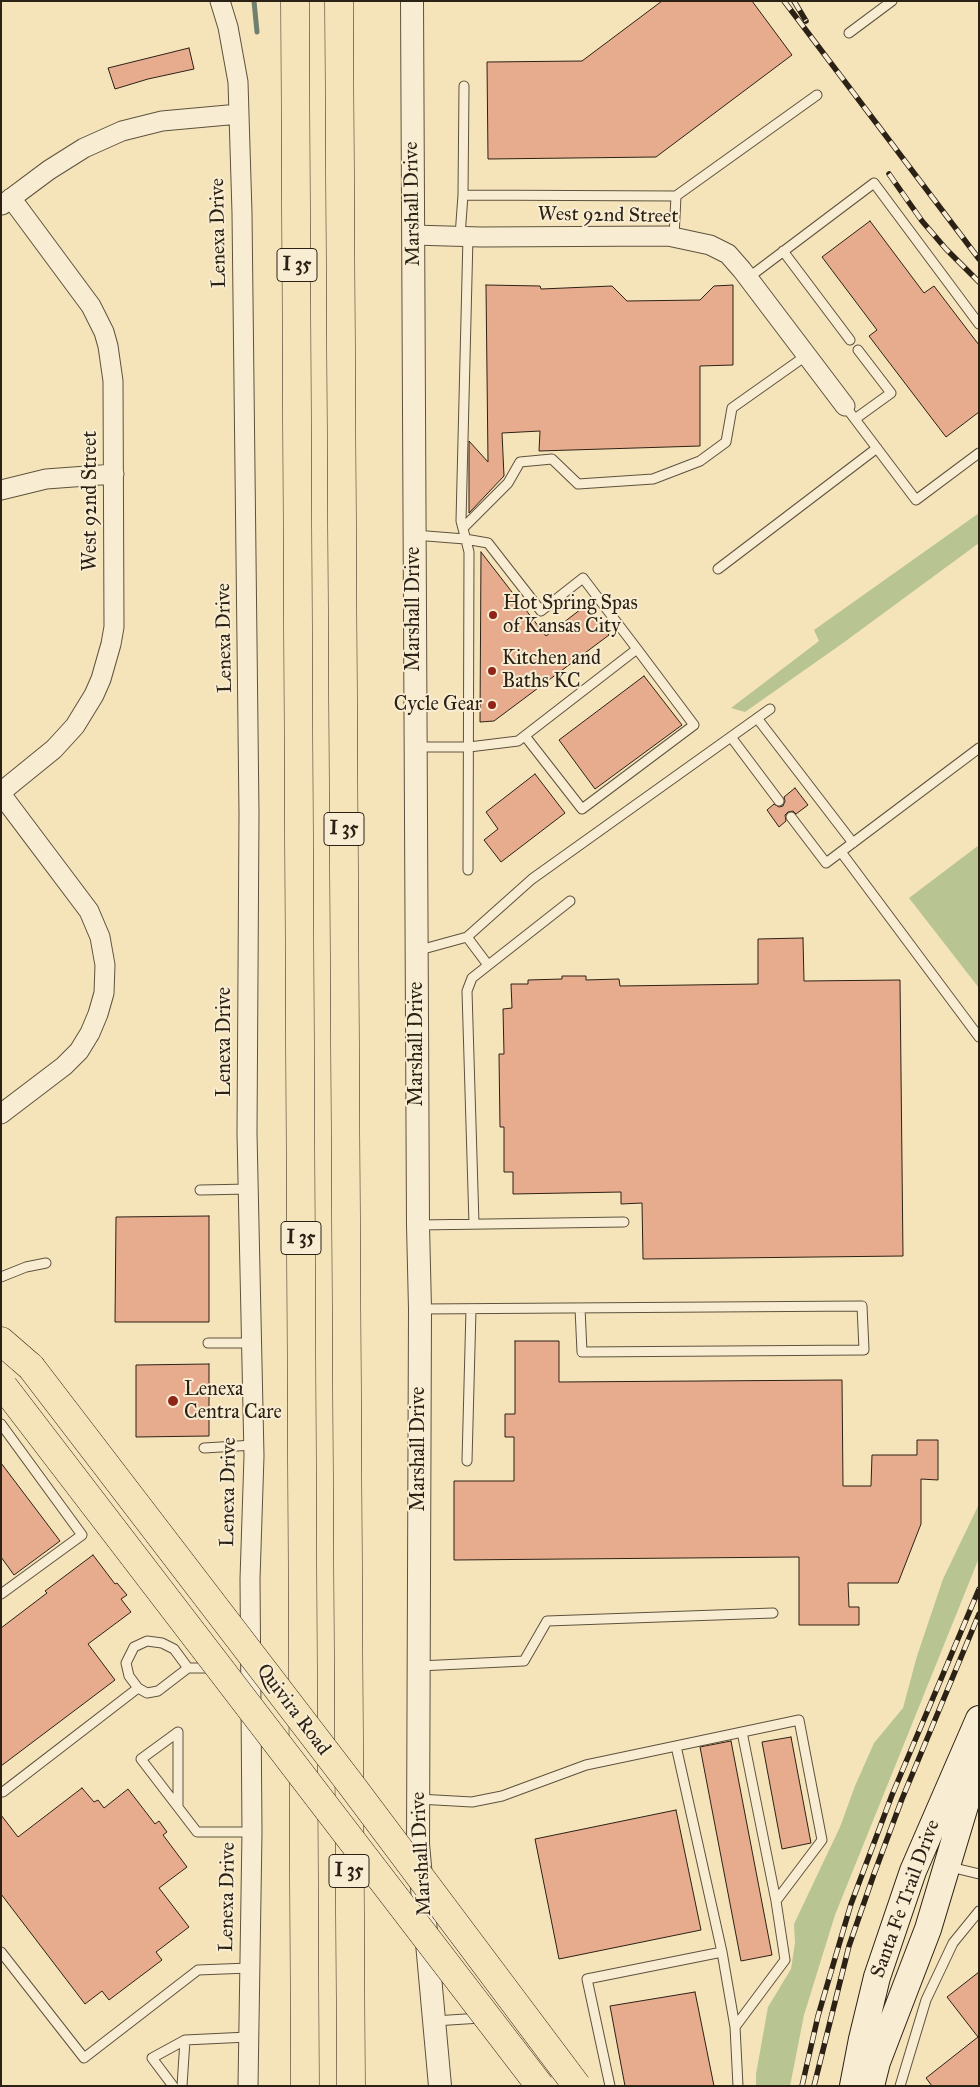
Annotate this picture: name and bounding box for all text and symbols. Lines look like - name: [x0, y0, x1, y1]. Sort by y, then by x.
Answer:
- street label: Marshall Drive: [400, 141, 426, 267]
- street label: Lenexa Drive: [206, 178, 232, 288]
- street label: West 92nd Street: [537, 203, 679, 229]
- road number: I 35: [277, 248, 317, 282]
- street label: West 92nd Street: [79, 431, 103, 571]
- street label: Marshall Drive: [402, 547, 426, 671]
- street label: Lenexa Drive: [212, 583, 238, 693]
- place label: Hot Spring Spas of Kansas City: [503, 592, 638, 639]
- marker: Hot Spring Spas of Kansas City: [487, 609, 499, 621]
- place label: Kitchen and Baths KC: [502, 647, 601, 694]
- marker: Kitchen and Baths KC: [486, 665, 498, 677]
- place label: Cycle Gear: [394, 693, 482, 717]
- marker: Cycle Gear: [486, 699, 498, 711]
- road number: I 35: [324, 812, 364, 846]
- street label: Marshall Drive: [405, 982, 429, 1106]
- street label: Lenexa Drive: [213, 987, 237, 1097]
- road number: I 35: [281, 1222, 321, 1254]
- place label: Lenexa Centra Care: [184, 1378, 282, 1425]
- street label: Marshall Drive: [407, 1387, 431, 1511]
- marker: Lenexa Centra Care: [166, 1394, 180, 1408]
- street label: Lenexa Drive: [216, 1437, 242, 1547]
- street label: Quivira Road: [251, 1660, 335, 1760]
- street label: Marshall Drive: [407, 1791, 437, 1917]
- street label: Santa Fe Trail Drive: [866, 1817, 946, 1981]
- street label: Lenexa Drive: [215, 1842, 241, 1952]
- road number: I 35: [329, 1854, 369, 1888]

